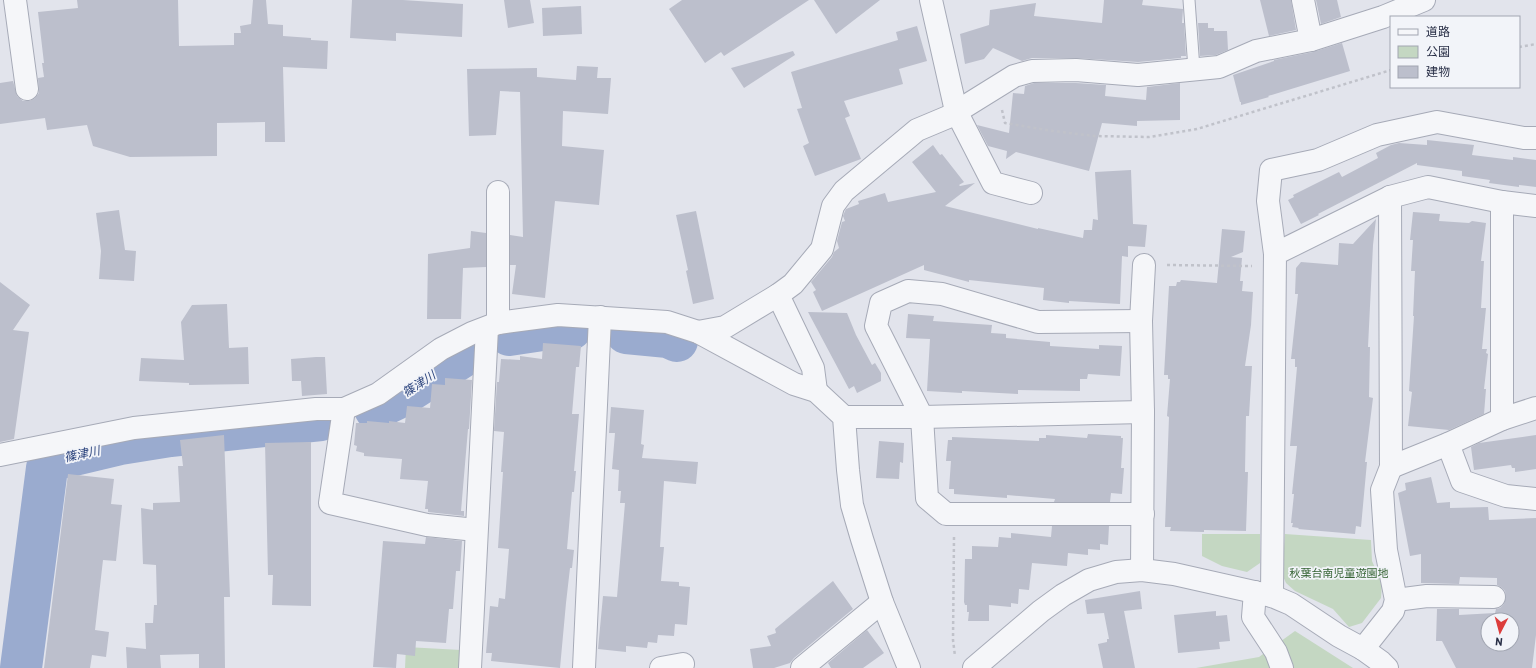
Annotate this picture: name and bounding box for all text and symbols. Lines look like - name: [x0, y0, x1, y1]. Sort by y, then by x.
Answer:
- legend: [1390, 16, 1520, 88]
- text: 道路: [1426, 24, 1450, 38]
- text: 公園: [1426, 44, 1450, 58]
- text: 建物: [1426, 64, 1450, 78]
- water label: 篠津川: [400, 366, 439, 399]
- water label: 篠津川: [63, 442, 103, 464]
- park label: 秋葉台南児童遊園地: [1290, 566, 1389, 579]
- north arrow: [1480, 612, 1520, 652]
- text: N: [1495, 636, 1503, 649]

